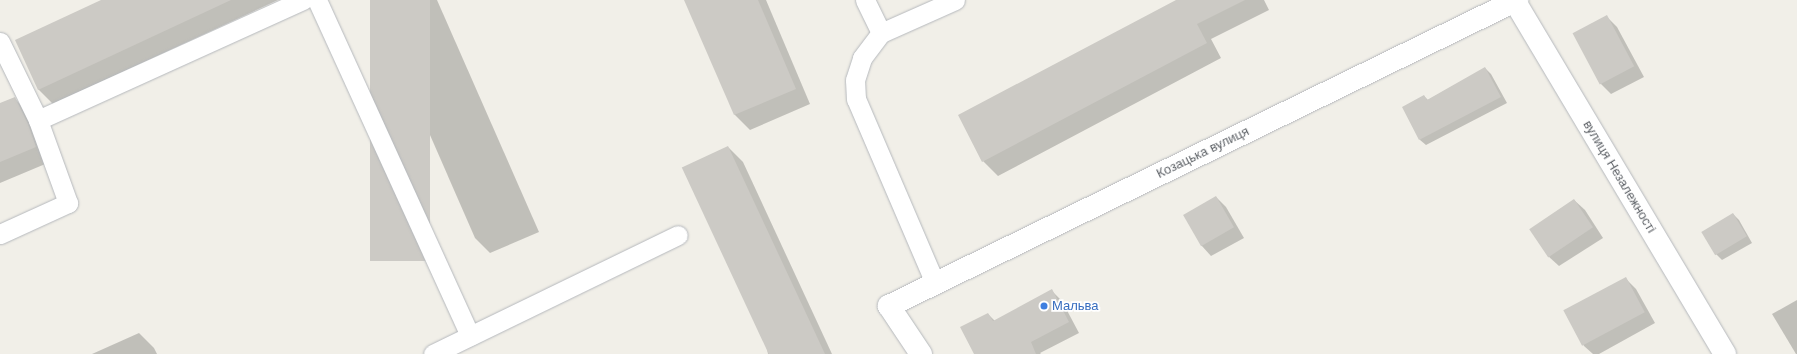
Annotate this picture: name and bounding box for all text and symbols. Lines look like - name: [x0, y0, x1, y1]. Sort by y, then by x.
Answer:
- street label: вулиця Незалежності: [1579, 118, 1659, 236]
- street label: Козацька вулиця: [1154, 124, 1252, 182]
- place label: Мальва: [1052, 298, 1099, 314]
- marker: Мальва: [1039, 301, 1049, 311]

